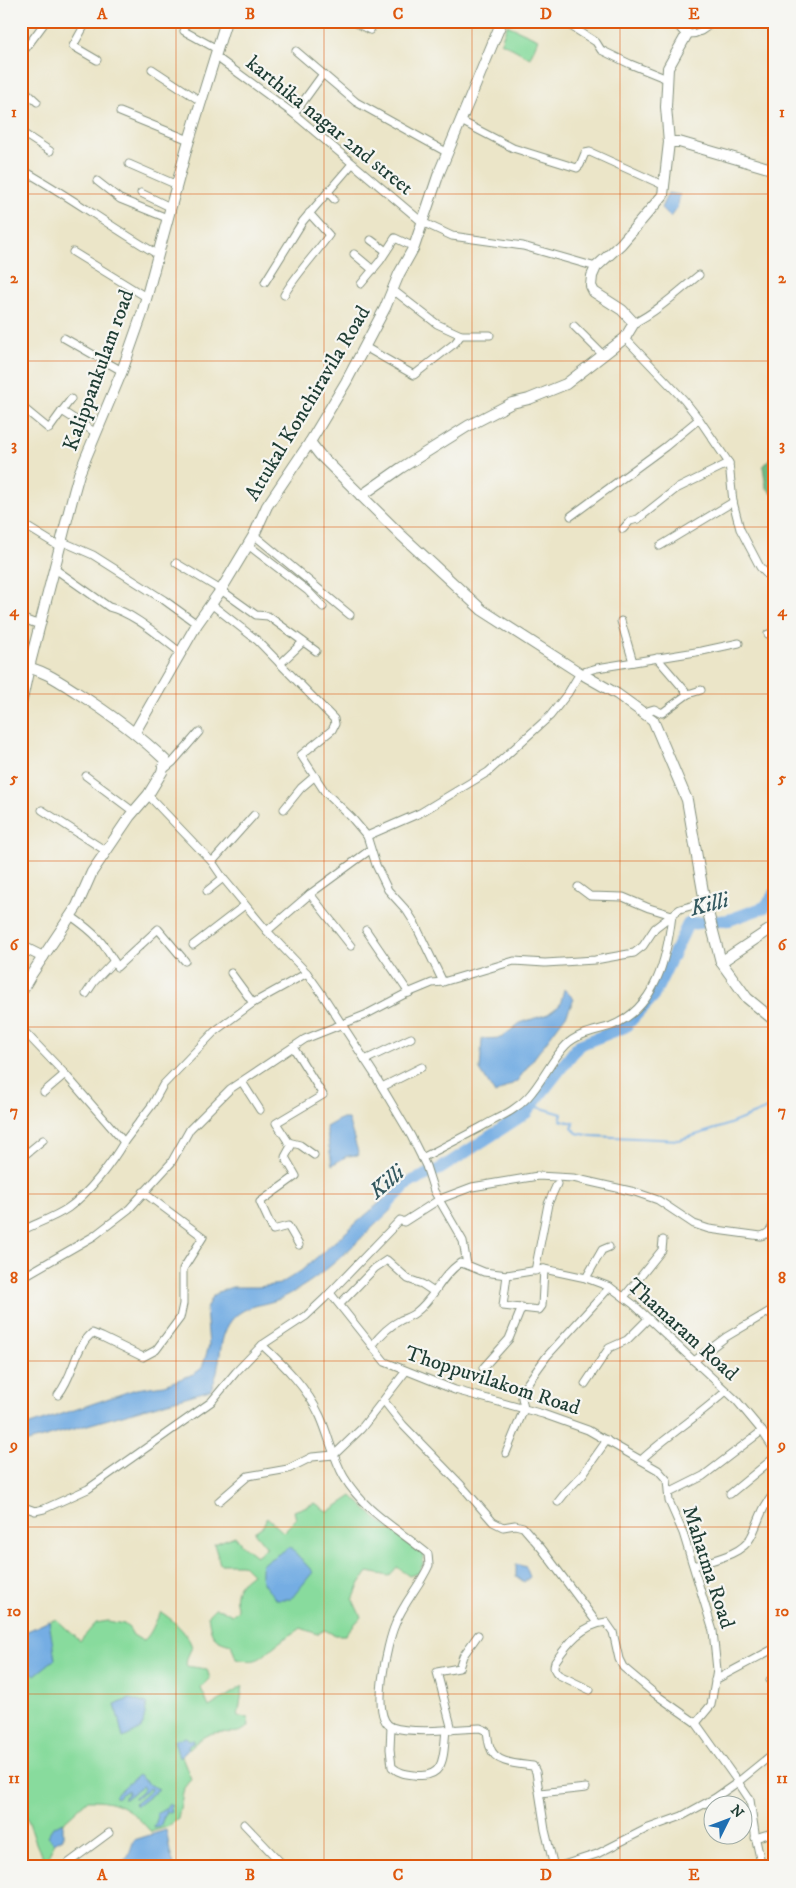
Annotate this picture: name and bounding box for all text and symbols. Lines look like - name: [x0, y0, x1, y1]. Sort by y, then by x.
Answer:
- text: A: [96, 4, 108, 24]
- text: B: [245, 4, 255, 24]
- text: C: [393, 4, 403, 24]
- text: D: [540, 4, 552, 24]
- text: E: [688, 4, 700, 24]
- street label: karthika nagar 2nd street: [241, 50, 418, 201]
- text: 1: [11, 102, 17, 122]
- text: 1: [779, 102, 785, 122]
- text: 2: [10, 268, 19, 288]
- text: 2: [778, 268, 787, 288]
- street label: Kalippankulam road: [58, 286, 140, 455]
- street label: Attukal Konchiravila Road: [239, 301, 377, 506]
- text: 3: [11, 435, 17, 455]
- text: 3: [779, 435, 785, 455]
- text: 4: [8, 601, 19, 621]
- text: 4: [776, 601, 787, 621]
- text: 5: [9, 768, 18, 788]
- text: 5: [777, 768, 786, 788]
- water label: Killi: [687, 886, 732, 922]
- text: 6: [10, 935, 20, 955]
- text: 6: [778, 935, 788, 955]
- text: 7: [10, 1101, 18, 1121]
- text: 7: [778, 1101, 786, 1121]
- water label: Killi: [363, 1159, 411, 1205]
- text: 8: [10, 1268, 18, 1288]
- text: 8: [778, 1268, 786, 1288]
- street label: Thamaram Road: [621, 1273, 744, 1387]
- street label: Thoppuvilakom Road: [402, 1340, 584, 1422]
- text: 9: [9, 1435, 18, 1455]
- text: 9: [777, 1435, 786, 1455]
- street label: Mahatma Road: [676, 1503, 740, 1632]
- text: 10: [7, 1601, 22, 1621]
- text: 10: [775, 1601, 790, 1621]
- text: 11: [8, 1768, 20, 1788]
- text: 11: [776, 1768, 788, 1788]
- north arrow: [704, 1796, 754, 1846]
- text: N: [726, 1802, 748, 1823]
- text: A: [96, 1865, 108, 1885]
- text: B: [245, 1865, 255, 1885]
- text: C: [393, 1865, 403, 1885]
- text: D: [540, 1865, 552, 1885]
- text: E: [688, 1865, 700, 1885]

